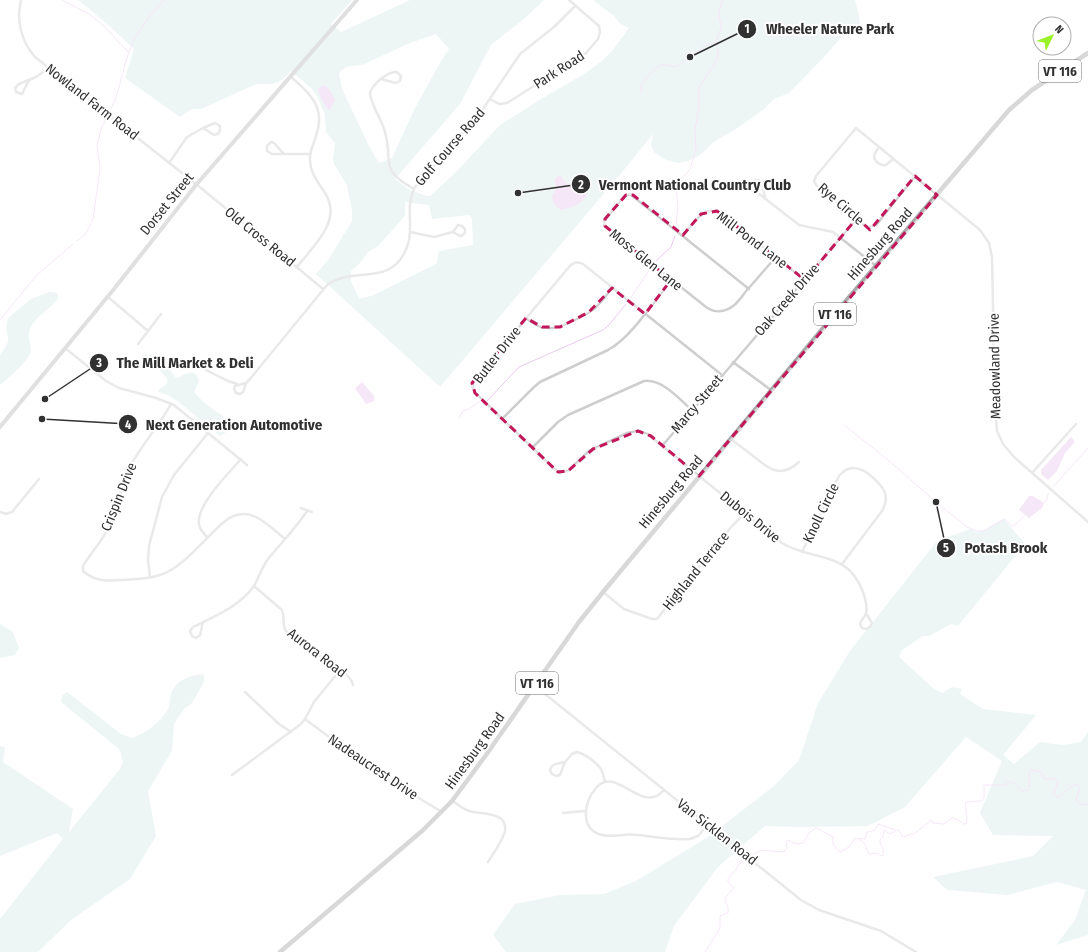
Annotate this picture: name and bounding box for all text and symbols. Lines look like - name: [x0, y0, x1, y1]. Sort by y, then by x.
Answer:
- callout: Wheeler Nature Park: [737, 15, 902, 42]
- north arrow: [1032, 16, 1072, 56]
- text: Wheeler Nature Park: [766, 20, 894, 38]
- text: 1: [744, 22, 750, 36]
- text: N: [1052, 23, 1066, 36]
- street label: Park Road: [530, 47, 588, 93]
- street label: Nowland Farm Road: [42, 60, 142, 144]
- road number: VT 116: [1039, 60, 1081, 82]
- street label: Golf Course Road: [411, 104, 489, 190]
- street label: Dorset Street: [137, 169, 198, 239]
- callout: Vermont National Country Club: [571, 171, 799, 198]
- text: Vermont National Country Club: [598, 176, 791, 194]
- text: 2: [577, 178, 584, 192]
- street label: Rye Circle: [814, 179, 868, 229]
- street label: Old Cross Road: [221, 203, 299, 271]
- street label: Hinesburg Road: [844, 204, 916, 284]
- street label: Mill Pond Lane: [713, 208, 791, 272]
- street label: Moss Glen Lane: [606, 225, 686, 295]
- street label: Oak Creek Drive: [751, 260, 823, 340]
- road number: VT 116: [814, 303, 856, 325]
- street label: Meadowland Drive: [986, 313, 1004, 419]
- street label: Butler Drive: [469, 323, 525, 387]
- callout: The Mill Market & Deli: [89, 349, 262, 376]
- text: The Mill Market & Deli: [116, 354, 254, 372]
- text: 3: [95, 356, 102, 370]
- street label: Marcy Street: [668, 371, 727, 437]
- callout: Next Generation Automotive: [118, 411, 330, 438]
- text: Next Generation Automotive: [146, 416, 323, 434]
- text: 4: [125, 418, 131, 432]
- street label: Hinesburg Road: [635, 452, 707, 532]
- street label: Crispin Drive: [98, 460, 141, 534]
- street label: Knoll Circle: [799, 480, 843, 546]
- street label: Dubois Drive: [716, 488, 784, 547]
- street label: Highland Terrace: [659, 528, 733, 614]
- callout: Potash Brook: [936, 535, 1055, 562]
- text: Potash Brook: [965, 539, 1048, 557]
- text: 5: [943, 541, 949, 555]
- street label: Aurora Road: [284, 625, 350, 681]
- road number: VT 116: [516, 672, 558, 694]
- street label: Hinesburg Road: [441, 709, 509, 793]
- street label: Nadeaucrest Drive: [325, 731, 421, 803]
- street label: Van Sicklen Road: [673, 795, 761, 869]

